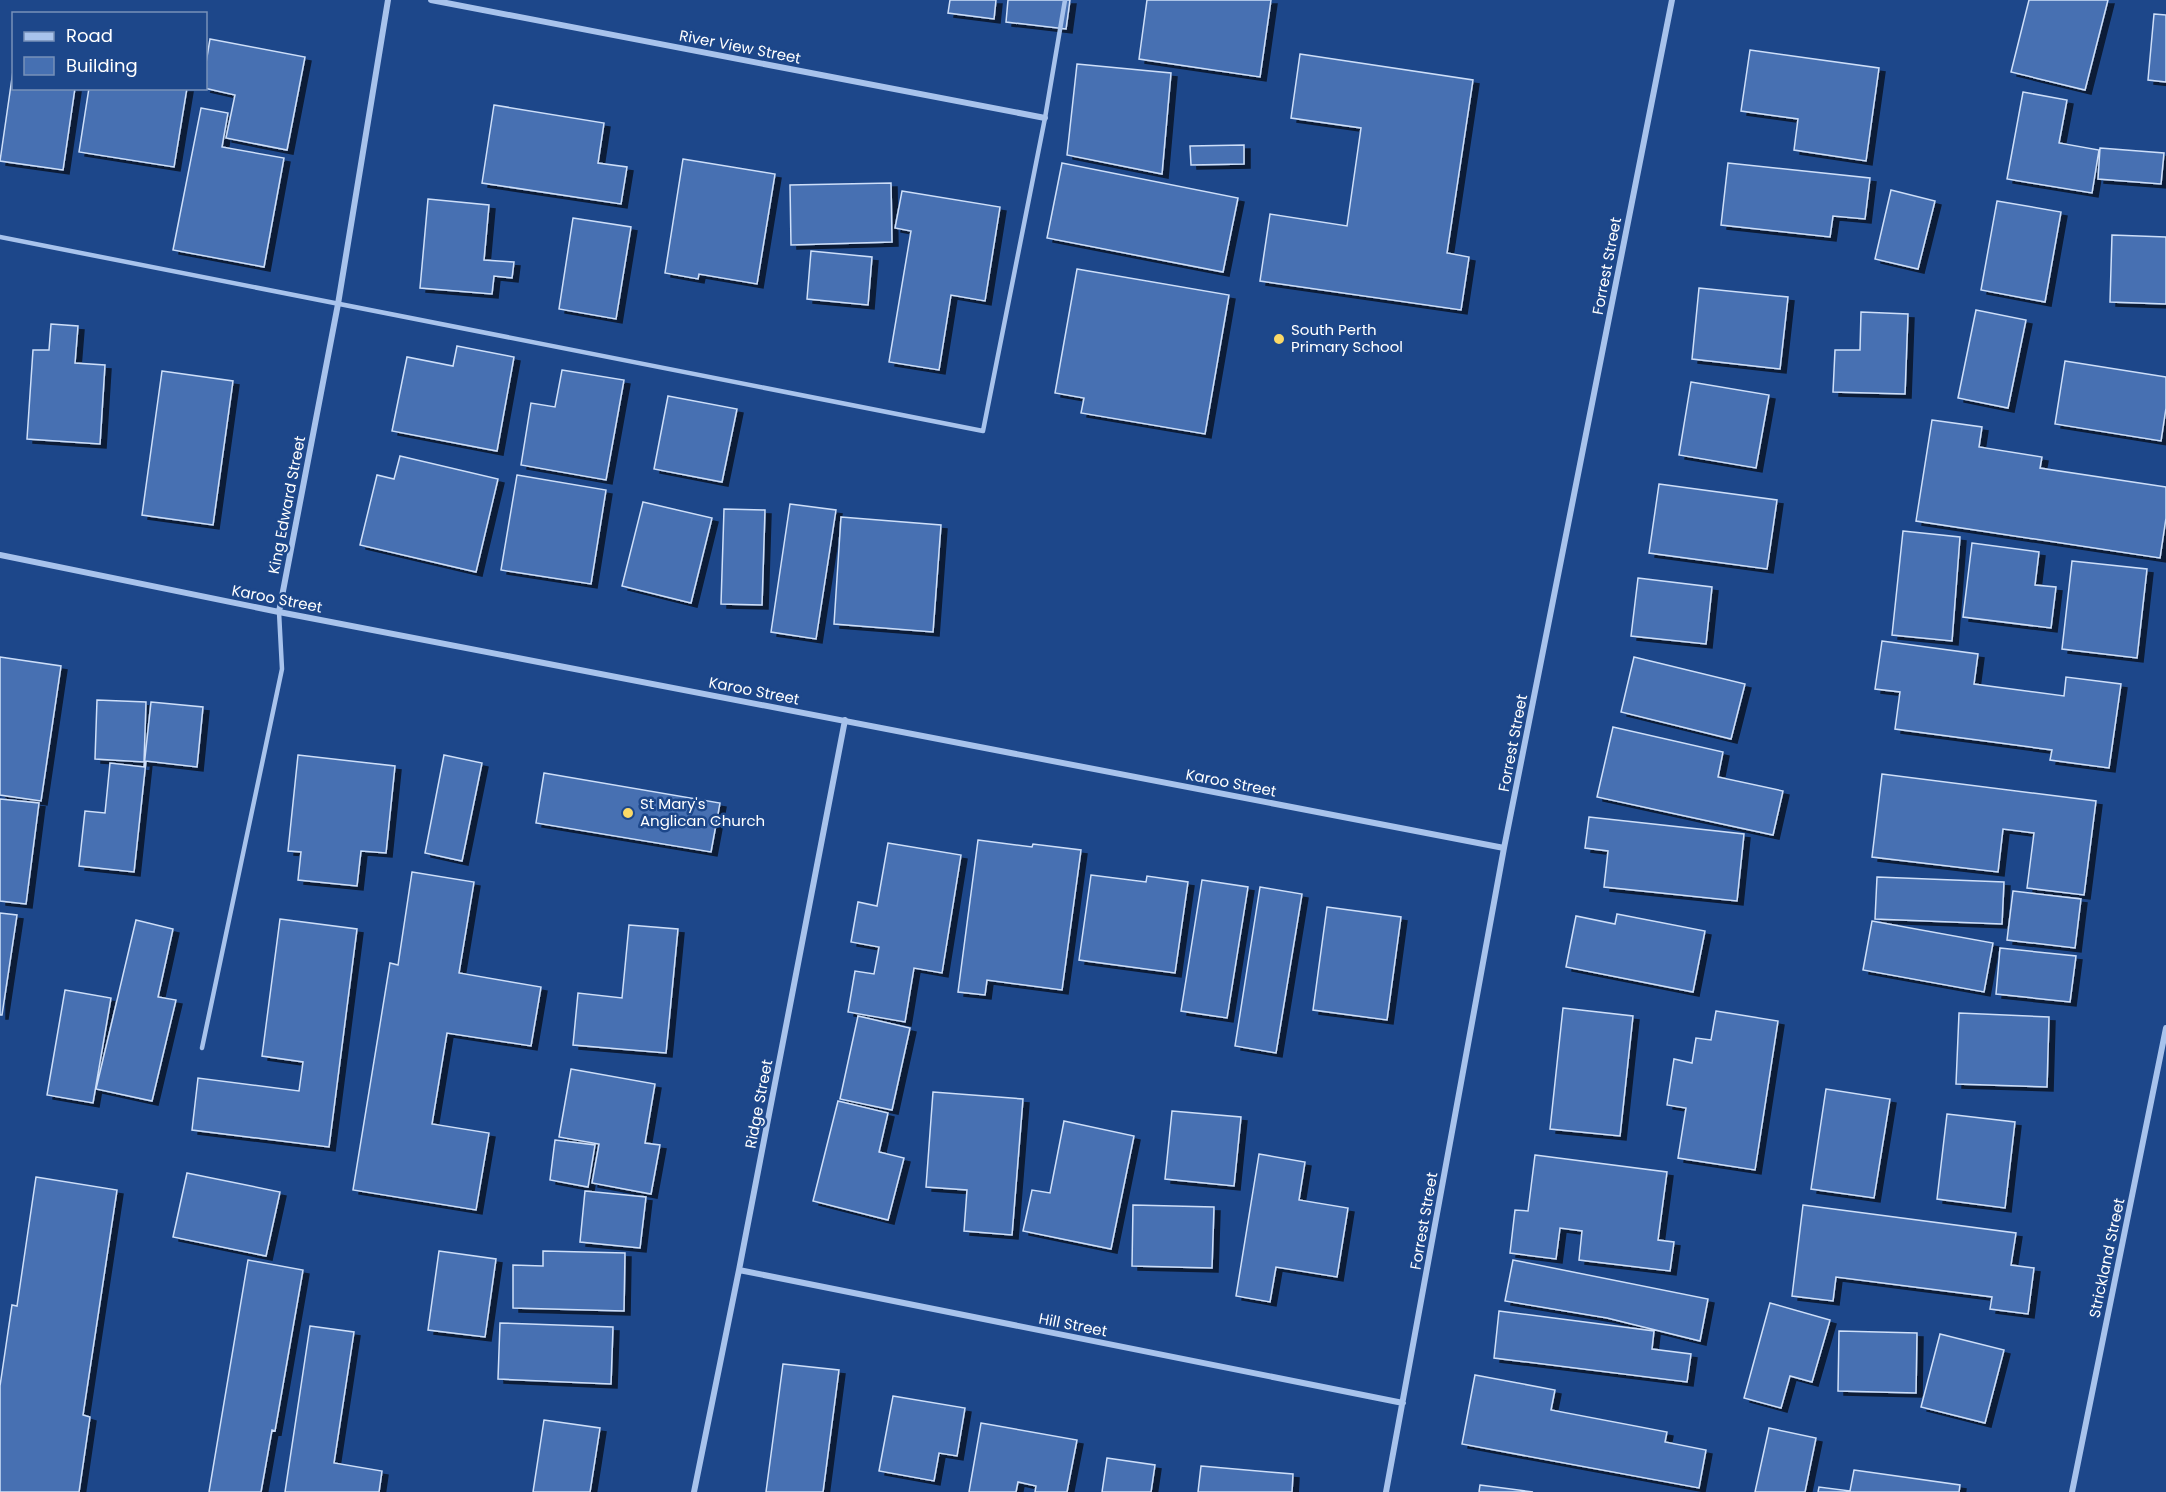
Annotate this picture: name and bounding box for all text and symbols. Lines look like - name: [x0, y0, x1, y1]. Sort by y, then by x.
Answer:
- legend: [12, 12, 207, 90]
- text: Road: [66, 23, 113, 48]
- street label: River View Street: [677, 24, 803, 69]
- text: Building: [66, 53, 138, 78]
- street label: Forrest Street: [1587, 215, 1626, 316]
- place label: South Perth Primary School: [1291, 319, 1403, 357]
- marker: South Perth Primary School: [1272, 332, 1286, 346]
- street label: King Edward Street: [263, 434, 310, 576]
- street label: Karoo Street: [230, 579, 324, 618]
- street label: Karoo Street: [707, 671, 801, 710]
- street label: Forrest Street: [1493, 692, 1532, 793]
- street label: Karoo Street: [1184, 763, 1278, 802]
- place label: St Mary's Anglican Church: [640, 793, 765, 831]
- marker: St Mary's Anglican Church: [621, 806, 635, 820]
- street label: Ridge Street: [740, 1058, 777, 1150]
- street label: Forrest Street: [1405, 1170, 1442, 1271]
- street label: Strickland Street: [2084, 1196, 2129, 1320]
- street label: Hill Street: [1037, 1308, 1109, 1341]

